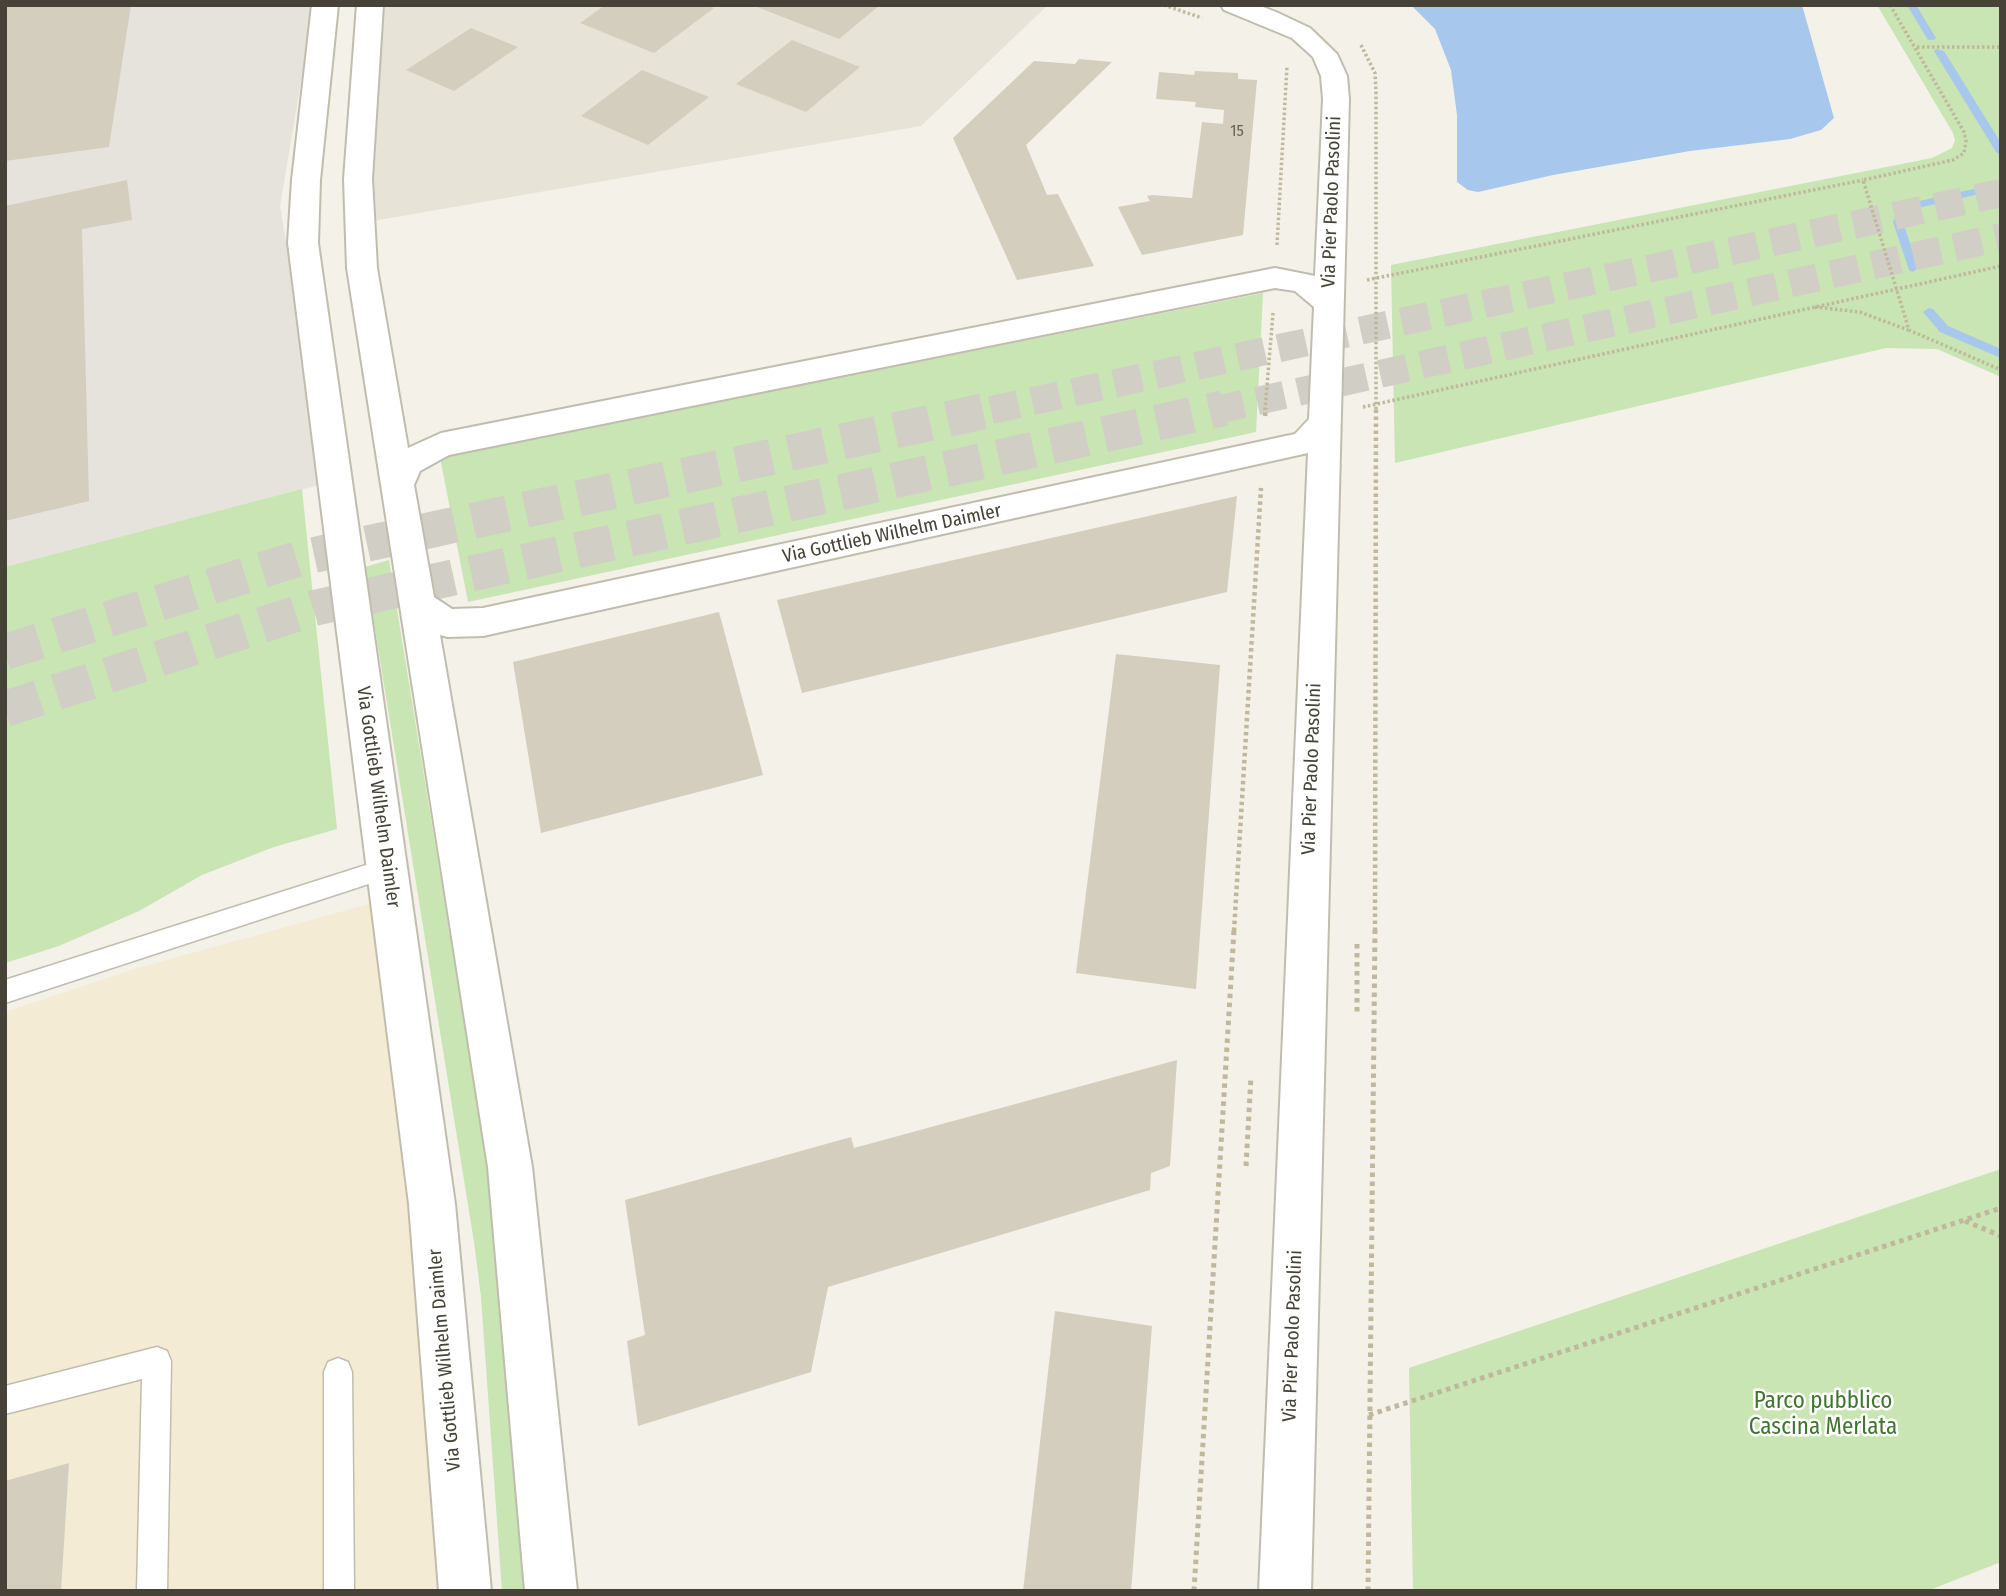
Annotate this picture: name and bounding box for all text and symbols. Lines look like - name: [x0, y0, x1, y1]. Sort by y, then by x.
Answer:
- street label: Via Pier Paolo Pasolini: [1318, 116, 1346, 288]
- house number: 15: [1230, 122, 1244, 142]
- street label: Via Gottlieb Wilhelm Daimler: [780, 500, 1004, 568]
- street label: Via Pier Paolo Pasolini: [1298, 683, 1326, 855]
- street label: Via Gottlieb Wilhelm Daimler: [351, 685, 405, 909]
- street label: Via Gottlieb Wilhelm Daimler: [424, 1248, 466, 1472]
- street label: Via Pier Paolo Pasolini: [1279, 1250, 1307, 1422]
- park label: Parco pubblico Cascina Merlata: [1749, 1388, 1897, 1442]

